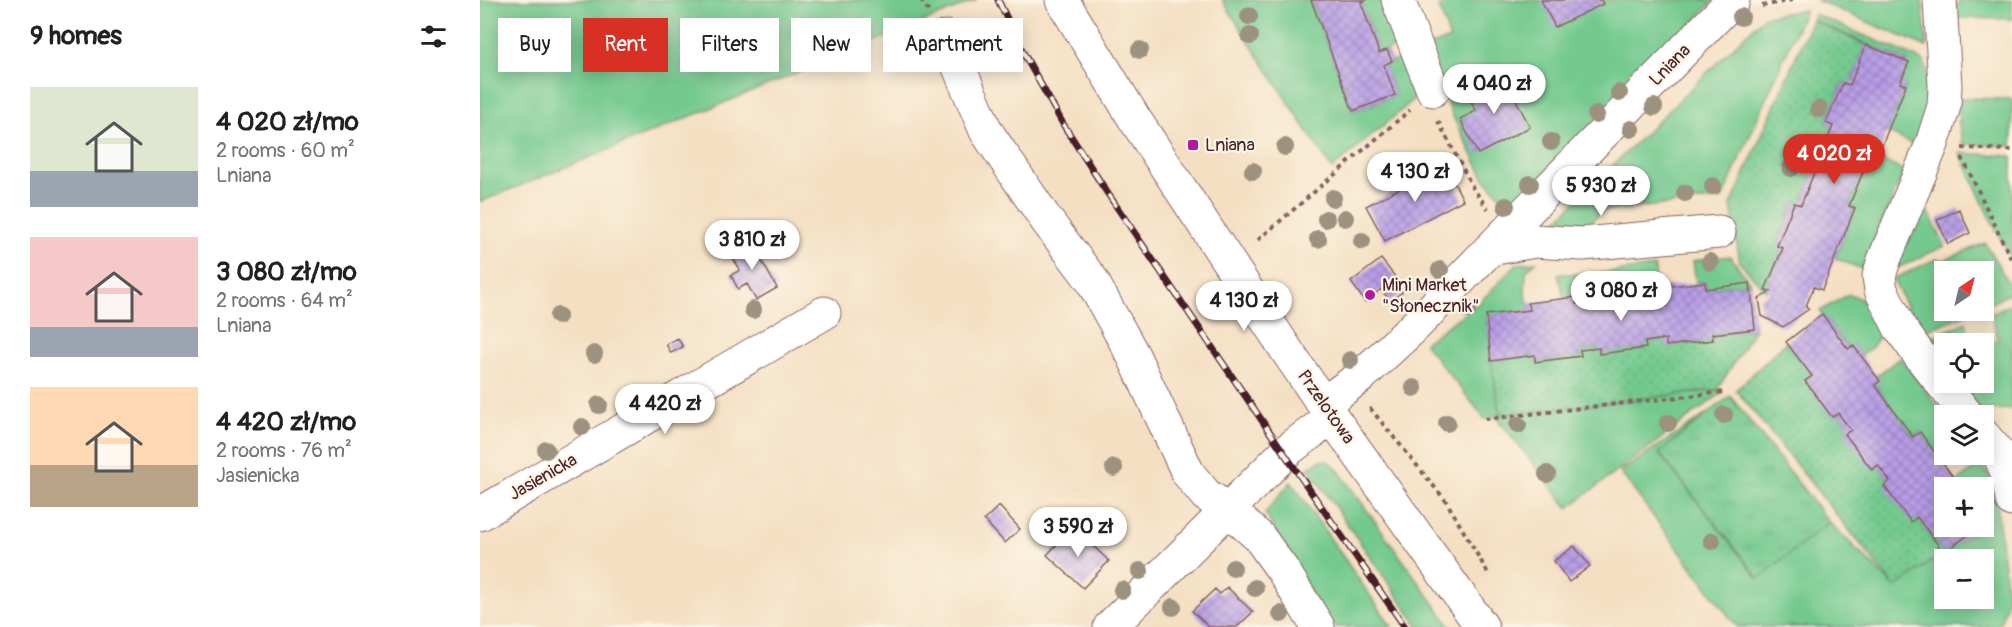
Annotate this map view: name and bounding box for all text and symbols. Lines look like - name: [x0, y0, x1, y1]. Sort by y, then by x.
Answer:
- chip: Buy: [498, 18, 571, 72]
- chip: Rent: [583, 18, 668, 72]
- chip: Filters: [680, 18, 779, 72]
- chip: New: [791, 18, 871, 72]
- chip: Apartment: [883, 18, 1023, 72]
- text: 9 homes: [30, 20, 122, 52]
- icon: filters: [417, 20, 450, 53]
- street label: Lniana: [1644, 39, 1696, 91]
- pin: 4 040 zł: [1432, 64, 1556, 115]
- text: 4 040 zł: [1457, 71, 1531, 96]
- text: 4 020 zł/mo: [216, 106, 359, 138]
- icon: home: [78, 111, 150, 183]
- place label: Lniana: [1205, 134, 1255, 157]
- pin: 4 020 zł: [1772, 134, 1896, 185]
- text: 2 rooms · 60 m²: [216, 138, 355, 163]
- marker: Lniana: [1186, 138, 1200, 152]
- text: 4 020 zł: [1797, 141, 1871, 166]
- pin: 4 130 zł: [1353, 152, 1477, 203]
- text: 4 130 zł: [1381, 159, 1449, 184]
- text: Lniana: [216, 163, 271, 188]
- pin: 5 930 zł: [1539, 166, 1663, 217]
- text: 5 930 zł: [1566, 173, 1636, 198]
- pin: 3 810 zł: [690, 220, 814, 271]
- text: 3 810 zł: [719, 227, 785, 252]
- text: 3 080 zł/mo: [216, 256, 357, 288]
- icon: home: [78, 261, 150, 333]
- north arrow: [1934, 261, 1994, 321]
- map controls: [1934, 261, 1994, 609]
- pin: 3 080 zł: [1559, 271, 1683, 322]
- place label: Mini Market "Słonecznik": [1382, 274, 1480, 318]
- text: 3 080 zł: [1585, 278, 1657, 303]
- pin: 4 130 zł: [1182, 281, 1306, 332]
- text: 2 rooms · 64 m²: [216, 288, 353, 313]
- text: 4 130 zł: [1210, 288, 1278, 313]
- marker: Mini Market "Słonecznik": [1363, 288, 1377, 302]
- text: Lniana: [216, 313, 271, 338]
- button: locate: [1934, 333, 1994, 393]
- street label: Przelotowa: [1292, 365, 1360, 449]
- pin: 4 420 zł: [603, 384, 727, 435]
- text: 4 420 zł: [629, 391, 701, 416]
- button: layers: [1934, 405, 1994, 465]
- text: 4 420 zł/mo: [216, 406, 356, 438]
- icon: home: [78, 411, 150, 483]
- text: 2 rooms · 76 m²: [216, 438, 352, 463]
- street label: Jasienicka: [505, 448, 581, 506]
- text: Jasienicka: [216, 463, 300, 488]
- button: +: [1934, 477, 1994, 537]
- pin: 3 590 zł: [1016, 507, 1140, 558]
- text: 3 590 zł: [1043, 514, 1113, 539]
- button: −: [1934, 549, 1994, 609]

